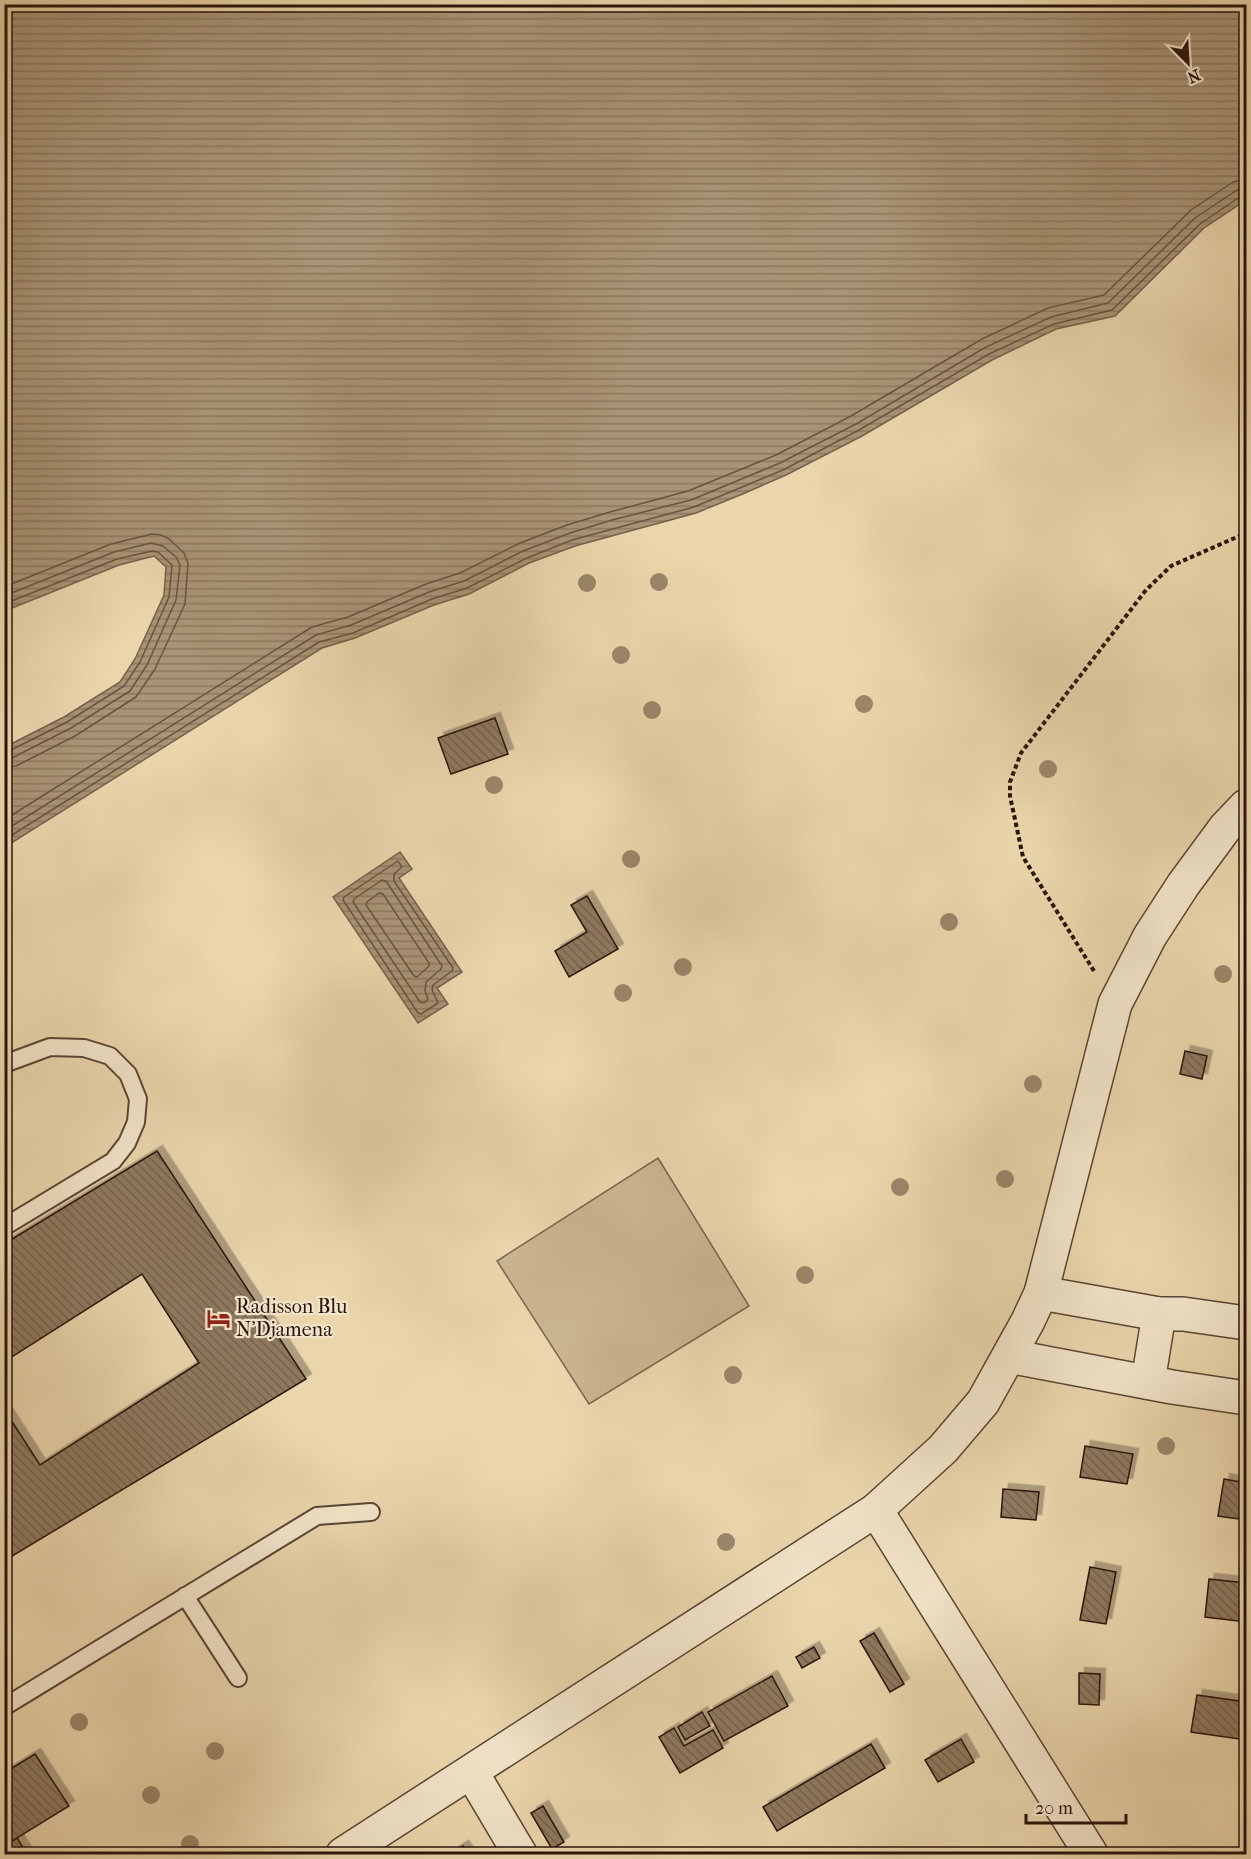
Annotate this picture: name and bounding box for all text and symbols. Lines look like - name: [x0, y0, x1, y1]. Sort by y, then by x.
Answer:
- north arrow: [1158, 33, 1218, 93]
- text: N: [1184, 65, 1203, 88]
- place label: Radisson Blu N'Djamena: [236, 1295, 348, 1341]
- hotel icon: Radisson Blu N'Djamena: [205, 1305, 231, 1331]
- scale bar: [1026, 1787, 1126, 1825]
- text: 20 m: [1035, 1798, 1073, 1819]

